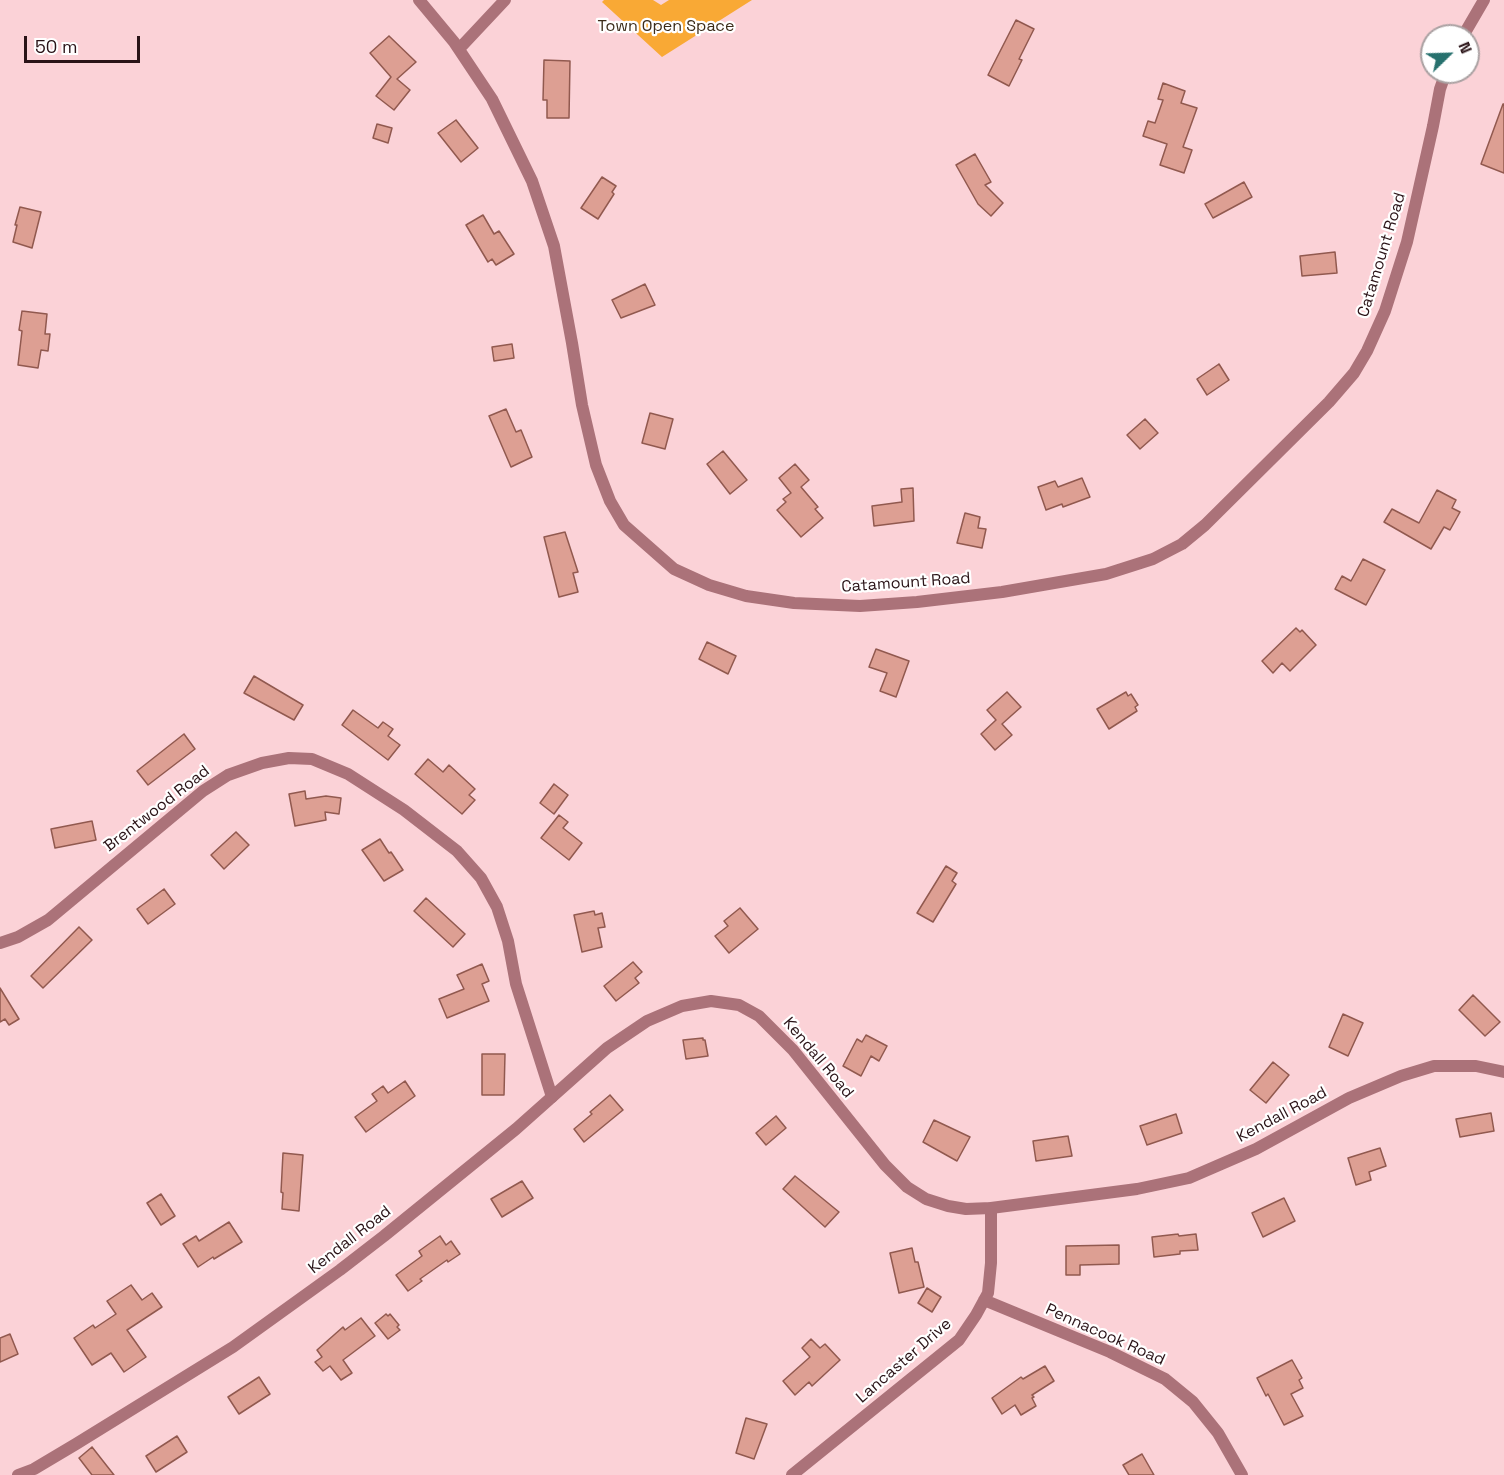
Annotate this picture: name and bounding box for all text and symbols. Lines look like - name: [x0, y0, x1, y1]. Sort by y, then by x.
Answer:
- park label: Town Open Space: [598, 17, 734, 37]
- scale bar: [27, 24, 142, 62]
- north arrow: [1420, 24, 1480, 84]
- text: 50 m: [35, 35, 77, 58]
- text: N: [1453, 39, 1477, 57]
- street label: Catamount Road: [1354, 190, 1410, 320]
- street label: Catamount Road: [841, 569, 971, 597]
- street label: Brentwood Road: [100, 762, 214, 856]
- street label: Kendall Road: [779, 1014, 857, 1102]
- street label: Kendall Road: [1234, 1083, 1330, 1147]
- street label: Kendall Road: [305, 1202, 395, 1278]
- street label: Pennacook Road: [1042, 1300, 1168, 1370]
- street label: Lancaster Drive: [853, 1314, 955, 1408]

